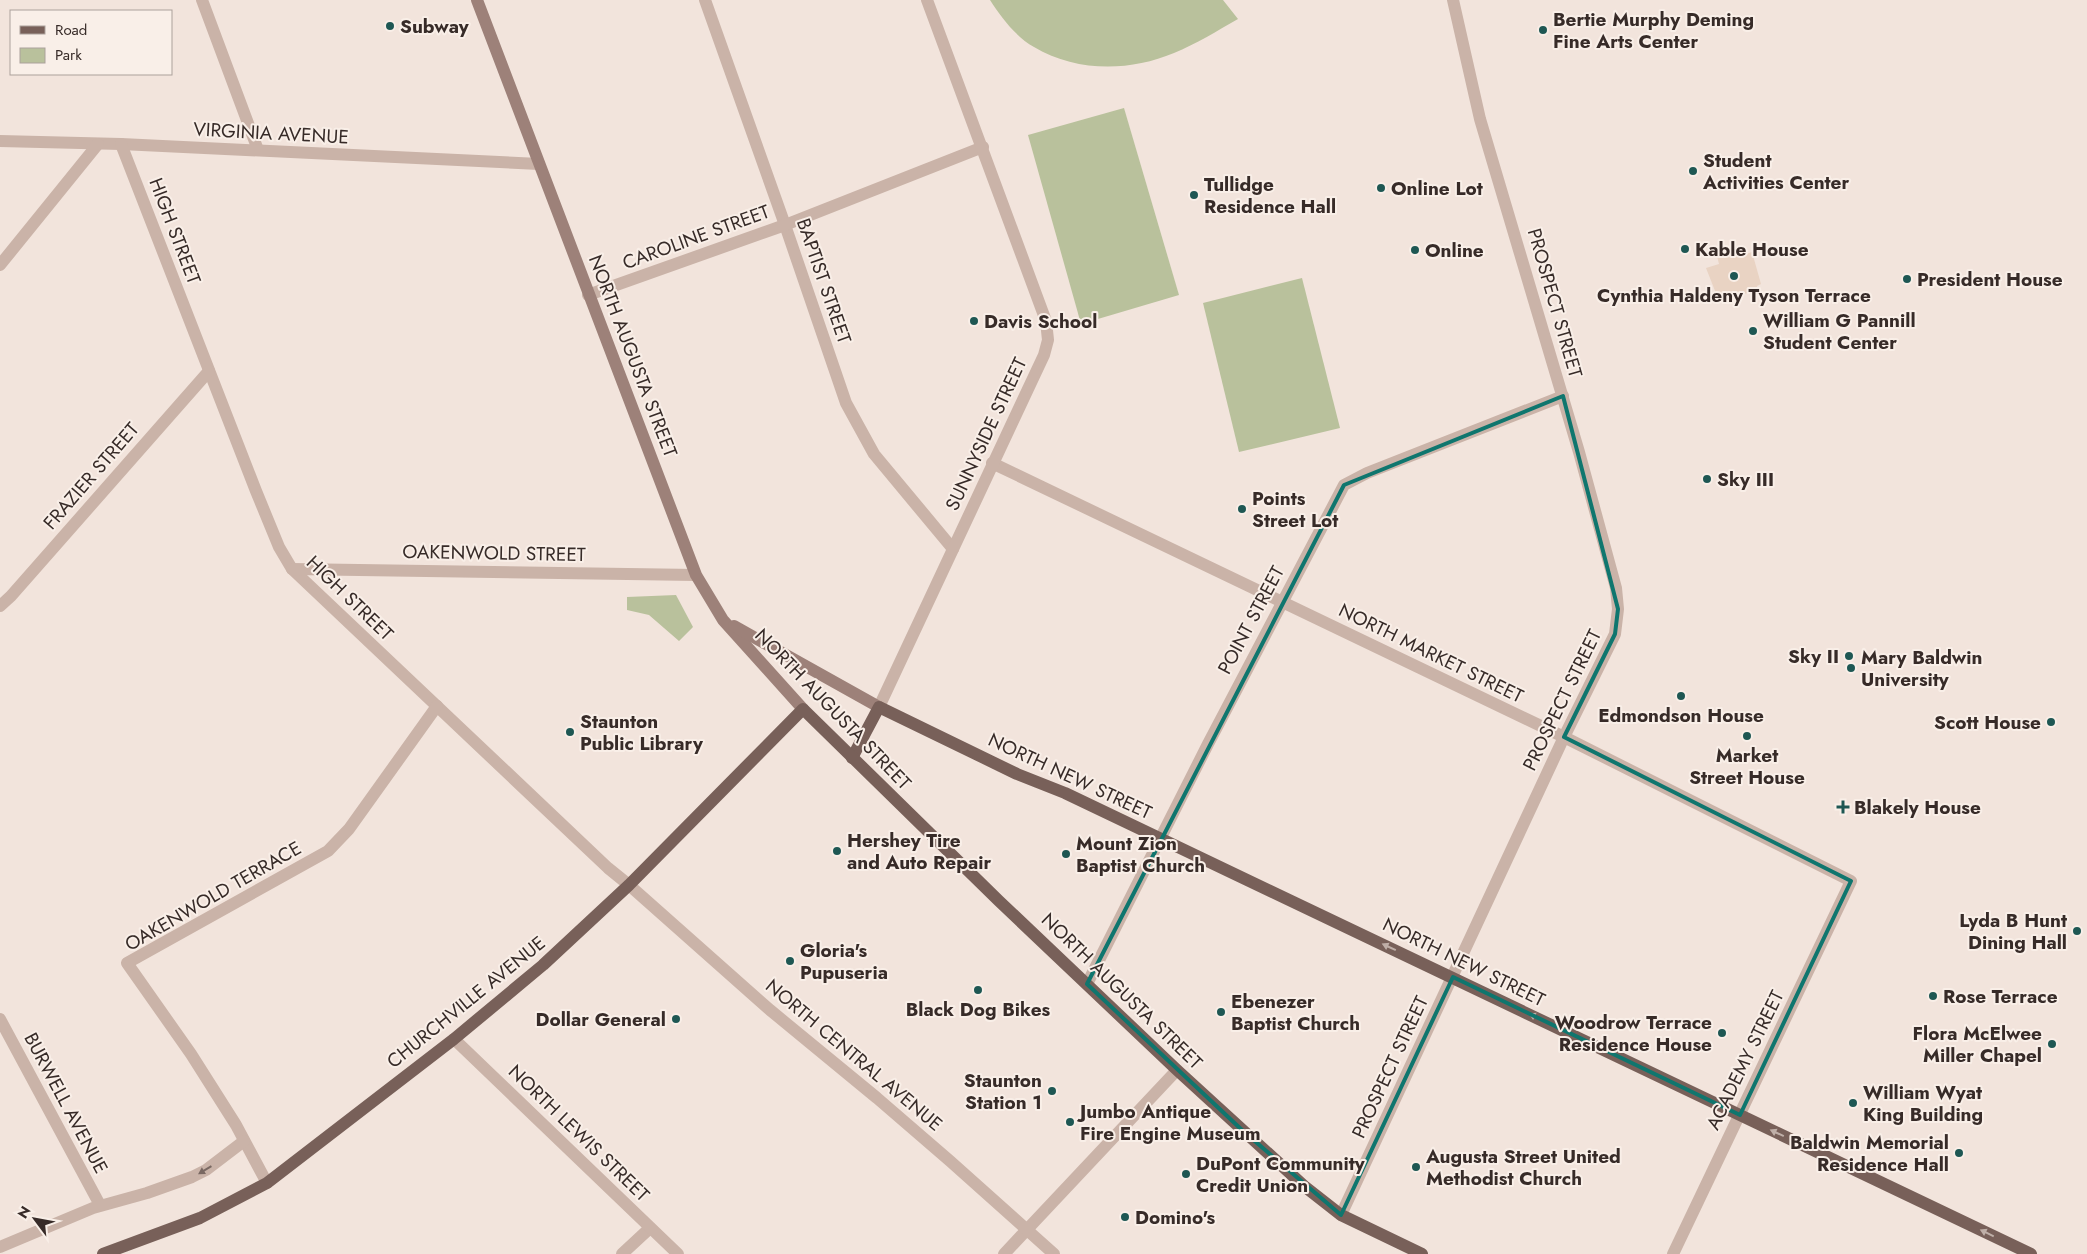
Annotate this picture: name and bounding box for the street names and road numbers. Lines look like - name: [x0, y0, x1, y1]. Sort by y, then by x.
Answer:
- street label: VIRGINIA AVENUE: [193, 115, 349, 151]
- street label: HIGH STREET: [142, 174, 208, 288]
- street label: CAROLINE STREET: [619, 198, 773, 276]
- street label: BAPTIST STREET: [790, 215, 858, 347]
- street label: PROSPECT STREET: [1521, 225, 1589, 381]
- street label: NORTH AUGUSTA STREET: [582, 251, 684, 461]
- street label: SUNNYSIDE STREET: [939, 353, 1033, 515]
- street label: FRAZIER STREET: [37, 416, 145, 535]
- street label: OAKENWOLD STREET: [402, 538, 586, 568]
- street label: HIGH STREET: [300, 549, 400, 647]
- street label: POINT STREET: [1211, 561, 1291, 679]
- street label: NORTH MARKET STREET: [1334, 596, 1528, 710]
- street label: NORTH AUGUSTA STREET: [749, 622, 917, 796]
- street label: PROSPECT STREET: [1516, 625, 1608, 775]
- street label: NORTH NEW STREET: [984, 726, 1156, 826]
- street label: OAKENWOLD TERRACE: [120, 834, 306, 958]
- street label: NORTH AUGUSTA STREET: [1035, 907, 1209, 1075]
- street label: NORTH NEW STREET: [1378, 911, 1550, 1013]
- street label: CHURCHVILLE AVENUE: [381, 930, 551, 1074]
- street label: NORTH CENTRAL AVENUE: [760, 973, 948, 1137]
- street label: ACADEMY STREET: [1700, 986, 1791, 1134]
- street label: PROSPECT STREET: [1345, 991, 1435, 1142]
- street label: BURWELL AVENUE: [17, 1028, 115, 1178]
- street label: NORTH LEWIS STREET: [502, 1058, 656, 1208]

